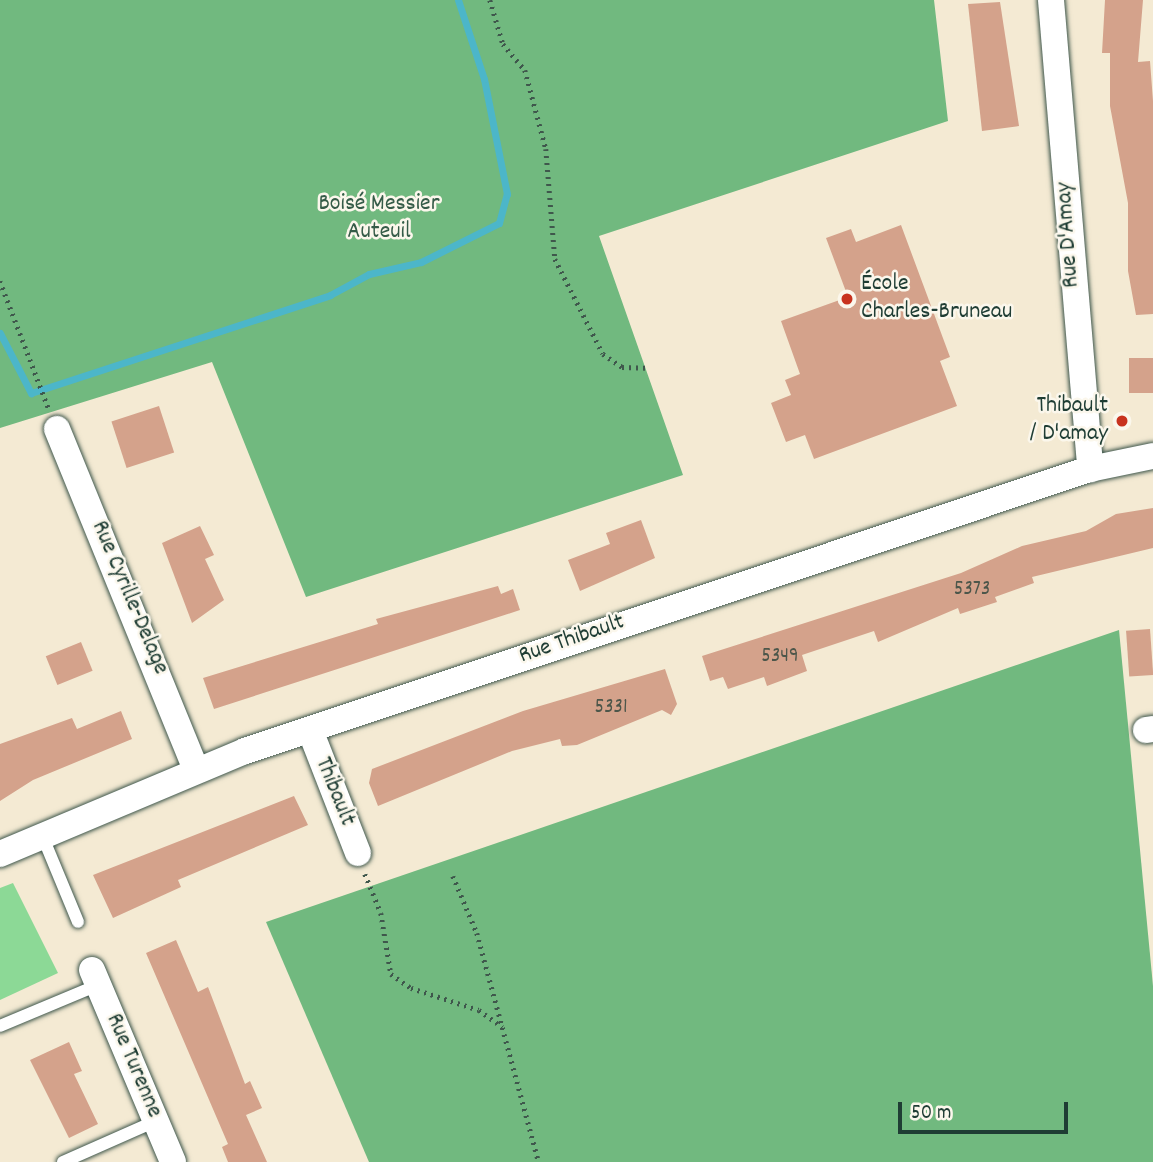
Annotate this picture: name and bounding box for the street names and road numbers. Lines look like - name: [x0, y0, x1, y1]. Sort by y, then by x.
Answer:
- street label: Rue D'Amay: [1051, 181, 1087, 289]
- street label: Rue Cyrille-Delage: [84, 517, 174, 679]
- street label: Rue Thibault: [515, 609, 629, 671]
- street label: Thibault: [307, 753, 361, 831]
- street label: Rue Turenne: [98, 1010, 168, 1122]

